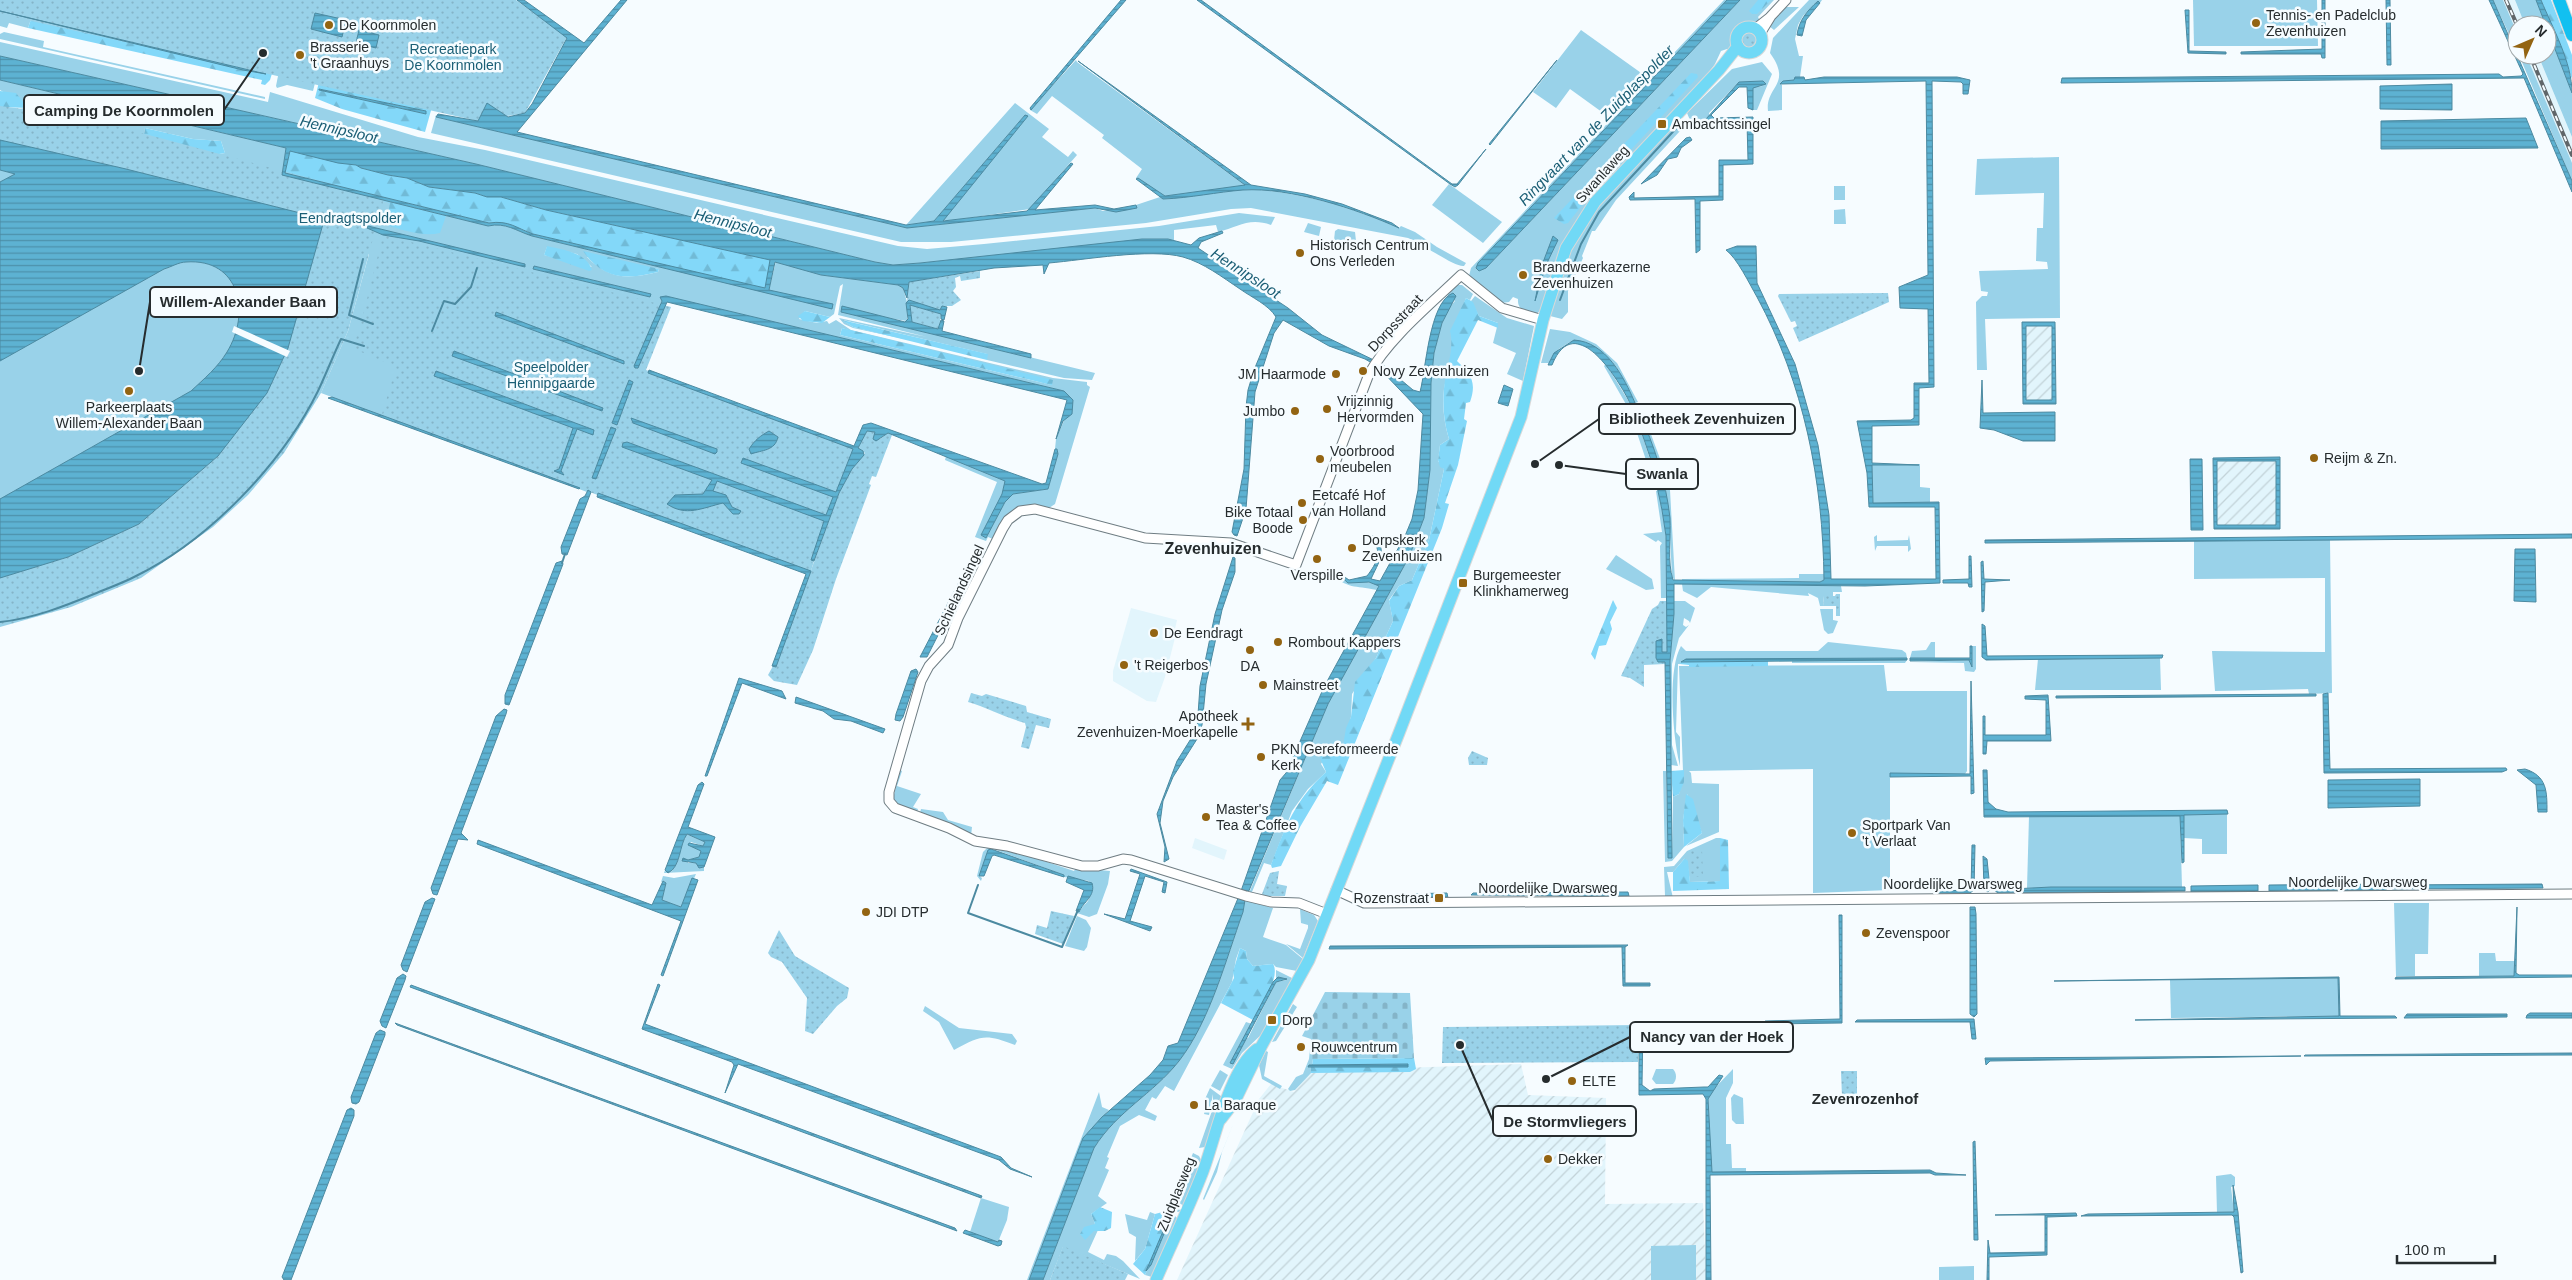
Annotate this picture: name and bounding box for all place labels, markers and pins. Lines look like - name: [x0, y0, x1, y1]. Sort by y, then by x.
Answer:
- place label: Tennis- en Padelclub Zevenhuizen: [2266, 7, 2396, 39]
- place label: De Koornmolen: [339, 17, 436, 33]
- marker: Tennis- en Padelclub Zevenhuizen: [2250, 17, 2262, 29]
- marker: De Koornmolen: [323, 19, 335, 31]
- place label: Brasserie 't Graanhuys: [310, 39, 389, 71]
- marker: Brasserie 't Graanhuys: [294, 49, 306, 61]
- callout: Camping De Koornmolen: [24, 95, 224, 125]
- place label: Ambachtssingel: [1672, 116, 1771, 132]
- marker: Ambachtssingel: [1656, 118, 1668, 130]
- place label: Historisch Centrum Ons Verleden: [1310, 237, 1429, 269]
- marker: Historisch Centrum Ons Verleden: [1294, 247, 1306, 259]
- place label: Brandweerkazerne Zevenhuizen: [1533, 259, 1651, 291]
- marker: Brandweerkazerne Zevenhuizen: [1517, 269, 1529, 281]
- callout: Willem-Alexander Baan: [150, 287, 337, 317]
- place label: Novy Zevenhuizen: [1373, 363, 1489, 379]
- marker: Novy Zevenhuizen: [1357, 365, 1369, 377]
- place label: JM Haarmode: [1238, 366, 1326, 382]
- marker: JM Haarmode: [1330, 368, 1342, 380]
- marker: Parkeerplaats Willem-Alexander Baan: [123, 385, 135, 397]
- place label: Vrijzinnig Hervormden: [1337, 393, 1414, 425]
- place label: Parkeerplaats Willem-Alexander Baan: [56, 399, 202, 431]
- place label: Jumbo: [1243, 403, 1285, 419]
- marker: Vrijzinnig Hervormden: [1321, 403, 1333, 415]
- callout: Bibliotheek Zevenhuizen: [1599, 404, 1795, 434]
- marker: Jumbo: [1289, 405, 1301, 417]
- place label: Voorbrood meubelen: [1330, 443, 1395, 475]
- place label: Reijm & Zn.: [2324, 450, 2397, 466]
- marker: Reijm & Zn.: [2308, 452, 2320, 464]
- marker: Voorbrood meubelen: [1314, 453, 1326, 465]
- callout: Swanla: [1626, 459, 1698, 489]
- place label: Eetcafé Hof van Holland: [1312, 487, 1386, 519]
- marker: Eetcafé Hof van Holland: [1296, 497, 1308, 509]
- place label: Bike Totaal Boode: [1225, 504, 1293, 536]
- marker: Bike Totaal Boode: [1297, 514, 1309, 526]
- place label: Dorpskerk Zevenhuizen: [1362, 532, 1442, 564]
- marker: Dorpskerk Zevenhuizen: [1346, 542, 1358, 554]
- marker: Verspille: [1311, 553, 1323, 565]
- place label: Verspille: [1291, 567, 1344, 583]
- place label: Burgemeester Klinkhamerweg: [1473, 567, 1569, 599]
- marker: Burgemeester Klinkhamerweg: [1457, 577, 1469, 589]
- place label: De Eendragt: [1164, 625, 1243, 641]
- marker: De Eendragt: [1148, 627, 1160, 639]
- place label: Rombout Kappers: [1288, 634, 1401, 650]
- marker: Rombout Kappers: [1272, 636, 1284, 648]
- marker: DA: [1244, 644, 1256, 656]
- place label: 't Reigerbos: [1134, 657, 1208, 673]
- place label: DA: [1240, 658, 1260, 674]
- marker: 't Reigerbos: [1118, 659, 1130, 671]
- place label: Mainstreet: [1273, 677, 1338, 693]
- marker: Mainstreet: [1257, 679, 1269, 691]
- place label: Apotheek Zevenhuizen-Moerkapelle: [1077, 708, 1239, 740]
- marker: Apotheek Zevenhuizen-Moerkapelle: [1242, 718, 1254, 730]
- place label: PKN Gereformeerde Kerk: [1271, 741, 1399, 773]
- marker: PKN Gereformeerde Kerk: [1255, 751, 1267, 763]
- place label: Master's Tea & Coffee: [1216, 801, 1297, 833]
- marker: Master's Tea & Coffee: [1200, 811, 1212, 823]
- place label: Sportpark Van 't Verlaat: [1862, 817, 1950, 849]
- marker: Sportpark Van 't Verlaat: [1846, 827, 1858, 839]
- place label: Rozenstraat: [1354, 890, 1429, 906]
- marker: Rozenstraat: [1433, 892, 1445, 904]
- place label: JDI DTP: [876, 904, 929, 920]
- marker: JDI DTP: [860, 906, 872, 918]
- place label: Zevenspoor: [1876, 925, 1950, 941]
- marker: Zevenspoor: [1860, 927, 1872, 939]
- place label: Dorp: [1282, 1012, 1313, 1028]
- marker: Dorp: [1266, 1014, 1278, 1026]
- callout: Nancy van der Hoek: [1630, 1022, 1793, 1052]
- place label: Rouwcentrum: [1311, 1039, 1397, 1055]
- marker: Rouwcentrum: [1295, 1041, 1307, 1053]
- place label: ELTE: [1582, 1073, 1616, 1089]
- marker: ELTE: [1566, 1075, 1578, 1087]
- place label: La Baraque: [1204, 1097, 1277, 1113]
- marker: La Baraque: [1188, 1099, 1200, 1111]
- callout: De Stormvliegers: [1493, 1106, 1636, 1136]
- place label: Dekker: [1558, 1151, 1603, 1167]
- marker: Dekker: [1542, 1153, 1554, 1165]

